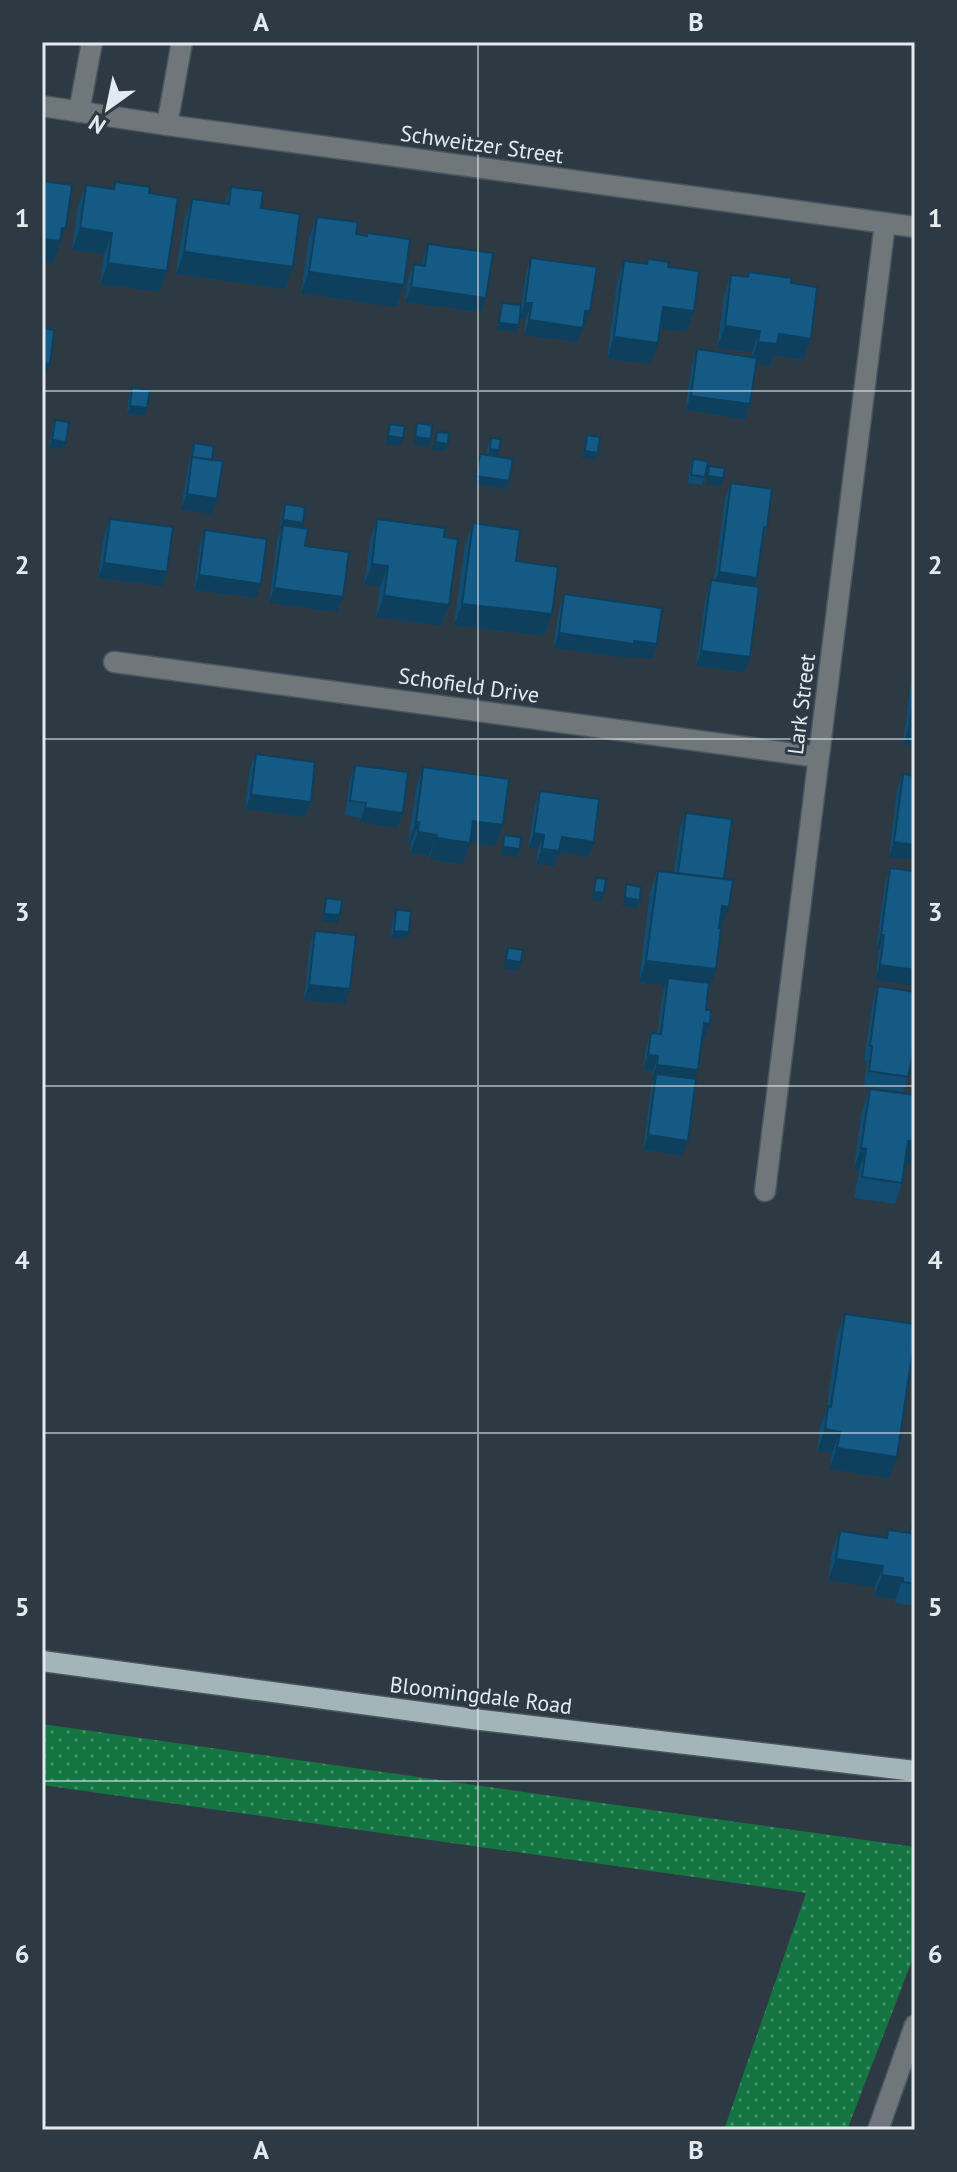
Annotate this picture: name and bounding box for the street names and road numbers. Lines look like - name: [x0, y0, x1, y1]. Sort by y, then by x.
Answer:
- street label: Schweitzer Street: [399, 119, 566, 169]
- street label: Lark Street: [781, 652, 821, 756]
- street label: Schofield Drive: [397, 661, 541, 709]
- street label: Bloomingdale Road: [388, 1670, 574, 1720]

